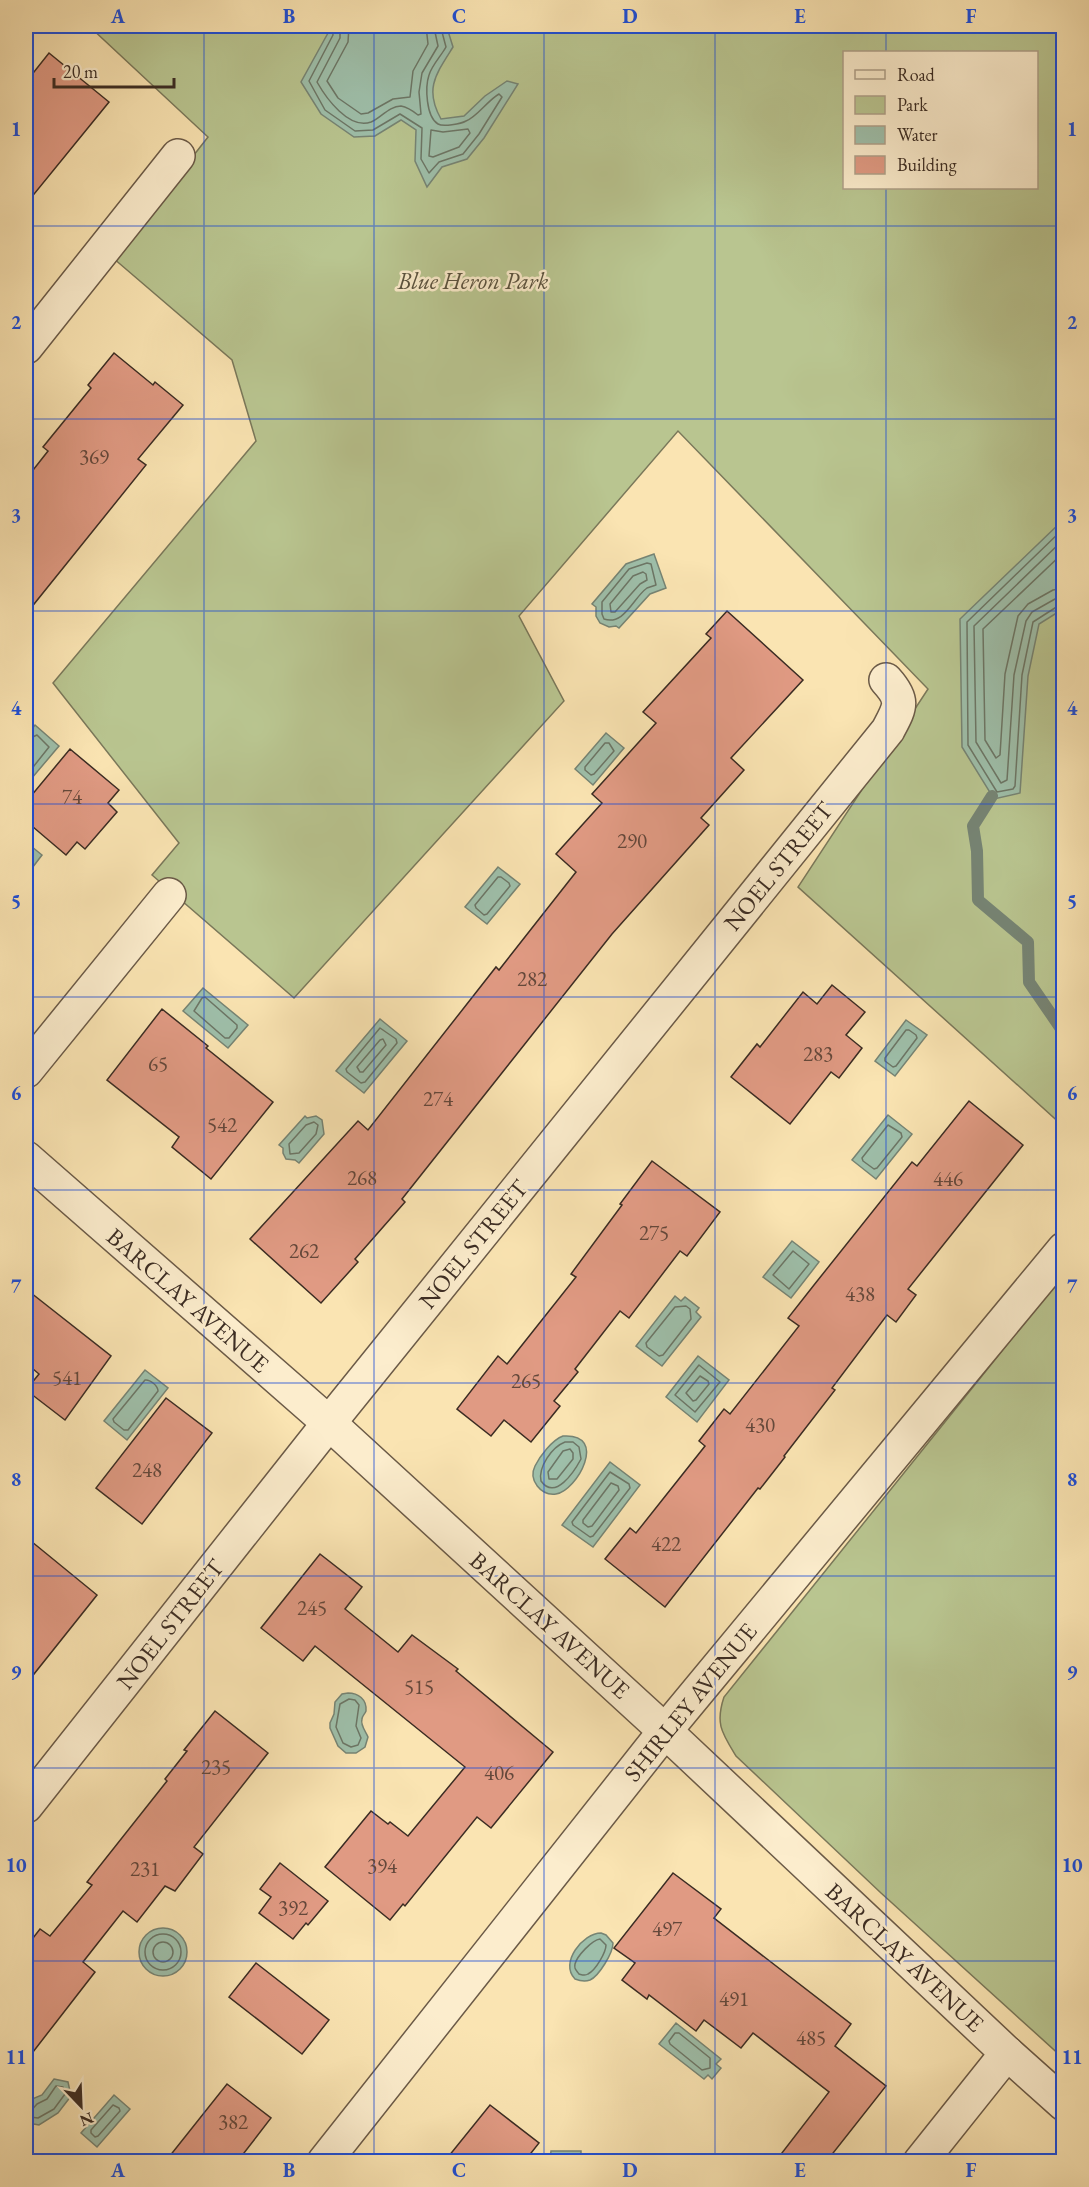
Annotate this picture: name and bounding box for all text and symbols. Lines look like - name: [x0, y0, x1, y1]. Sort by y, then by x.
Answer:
- text: A: [110, 3, 126, 29]
- text: B: [283, 3, 295, 29]
- text: C: [452, 3, 466, 29]
- text: D: [622, 3, 638, 29]
- text: E: [794, 3, 806, 29]
- text: F: [966, 3, 977, 29]
- scale bar: [54, 51, 174, 89]
- legend: [843, 51, 1038, 189]
- text: 20 m: [63, 60, 98, 83]
- text: Road: [897, 63, 936, 86]
- text: Park: [897, 93, 928, 116]
- text: 1: [11, 116, 21, 142]
- text: 1: [1067, 116, 1077, 142]
- text: Water: [897, 123, 938, 146]
- text: Building: [897, 153, 957, 176]
- park label: Blue Heron Park: [396, 265, 549, 296]
- text: 2: [11, 309, 22, 335]
- text: 2: [1067, 309, 1078, 335]
- house number: 369: [79, 443, 109, 470]
- text: 3: [11, 502, 21, 528]
- text: 3: [1067, 502, 1077, 528]
- text: 4: [11, 695, 22, 721]
- text: 4: [1067, 695, 1078, 721]
- house number: 74: [62, 783, 83, 810]
- street label: NOEL STREET: [716, 794, 840, 937]
- house number: 290: [617, 827, 647, 854]
- text: 5: [11, 888, 21, 914]
- text: 5: [1067, 888, 1077, 914]
- house number: 282: [517, 965, 547, 992]
- house number: 283: [803, 1040, 833, 1067]
- house number: 65: [148, 1050, 168, 1077]
- text: 6: [11, 1080, 22, 1106]
- text: 6: [1067, 1080, 1078, 1106]
- house number: 274: [423, 1085, 454, 1112]
- house number: 542: [207, 1111, 237, 1138]
- house number: 268: [347, 1164, 377, 1191]
- house number: 446: [933, 1165, 963, 1192]
- street label: NOEL STREET: [411, 1172, 535, 1315]
- house number: 275: [639, 1219, 669, 1246]
- street label: BARCLAY AVENUE: [100, 1221, 276, 1379]
- house number: 262: [289, 1237, 319, 1264]
- text: 7: [11, 1273, 22, 1299]
- text: 7: [1067, 1273, 1078, 1299]
- house number: 438: [845, 1280, 875, 1307]
- house number: 541: [52, 1364, 82, 1391]
- house number: 265: [511, 1367, 541, 1394]
- house number: 430: [745, 1411, 775, 1438]
- house number: 248: [132, 1456, 162, 1483]
- text: 8: [11, 1466, 21, 1492]
- text: 8: [1067, 1466, 1077, 1492]
- house number: 422: [651, 1530, 681, 1557]
- street label: BARCLAY AVENUE: [463, 1545, 637, 1705]
- street label: NOEL STREET: [109, 1552, 231, 1695]
- house number: 245: [297, 1594, 327, 1621]
- street label: SHIRLEY AVENUE: [617, 1616, 763, 1788]
- text: 9: [11, 1659, 22, 1685]
- text: 9: [1067, 1659, 1078, 1685]
- house number: 515: [404, 1673, 434, 1700]
- house number: 235: [201, 1753, 231, 1780]
- house number: 406: [484, 1759, 514, 1786]
- text: 10: [5, 1852, 27, 1878]
- house number: 394: [367, 1852, 398, 1879]
- text: 10: [1061, 1852, 1083, 1878]
- house number: 231: [130, 1855, 160, 1882]
- street label: BARCLAY AVENUE: [819, 1876, 991, 2038]
- house number: 392: [278, 1894, 308, 1921]
- house number: 497: [652, 1915, 683, 1942]
- house number: 491: [719, 1985, 749, 2012]
- house number: 485: [796, 2024, 826, 2051]
- text: 11: [5, 2044, 27, 2070]
- text: 11: [1061, 2044, 1083, 2070]
- north arrow: [51, 2076, 111, 2136]
- text: N: [77, 2107, 97, 2132]
- house number: 382: [218, 2108, 248, 2135]
- text: A: [110, 2157, 126, 2183]
- text: B: [283, 2157, 295, 2183]
- text: C: [452, 2157, 466, 2183]
- text: D: [622, 2157, 638, 2183]
- text: E: [794, 2157, 806, 2183]
- text: F: [966, 2157, 977, 2183]

